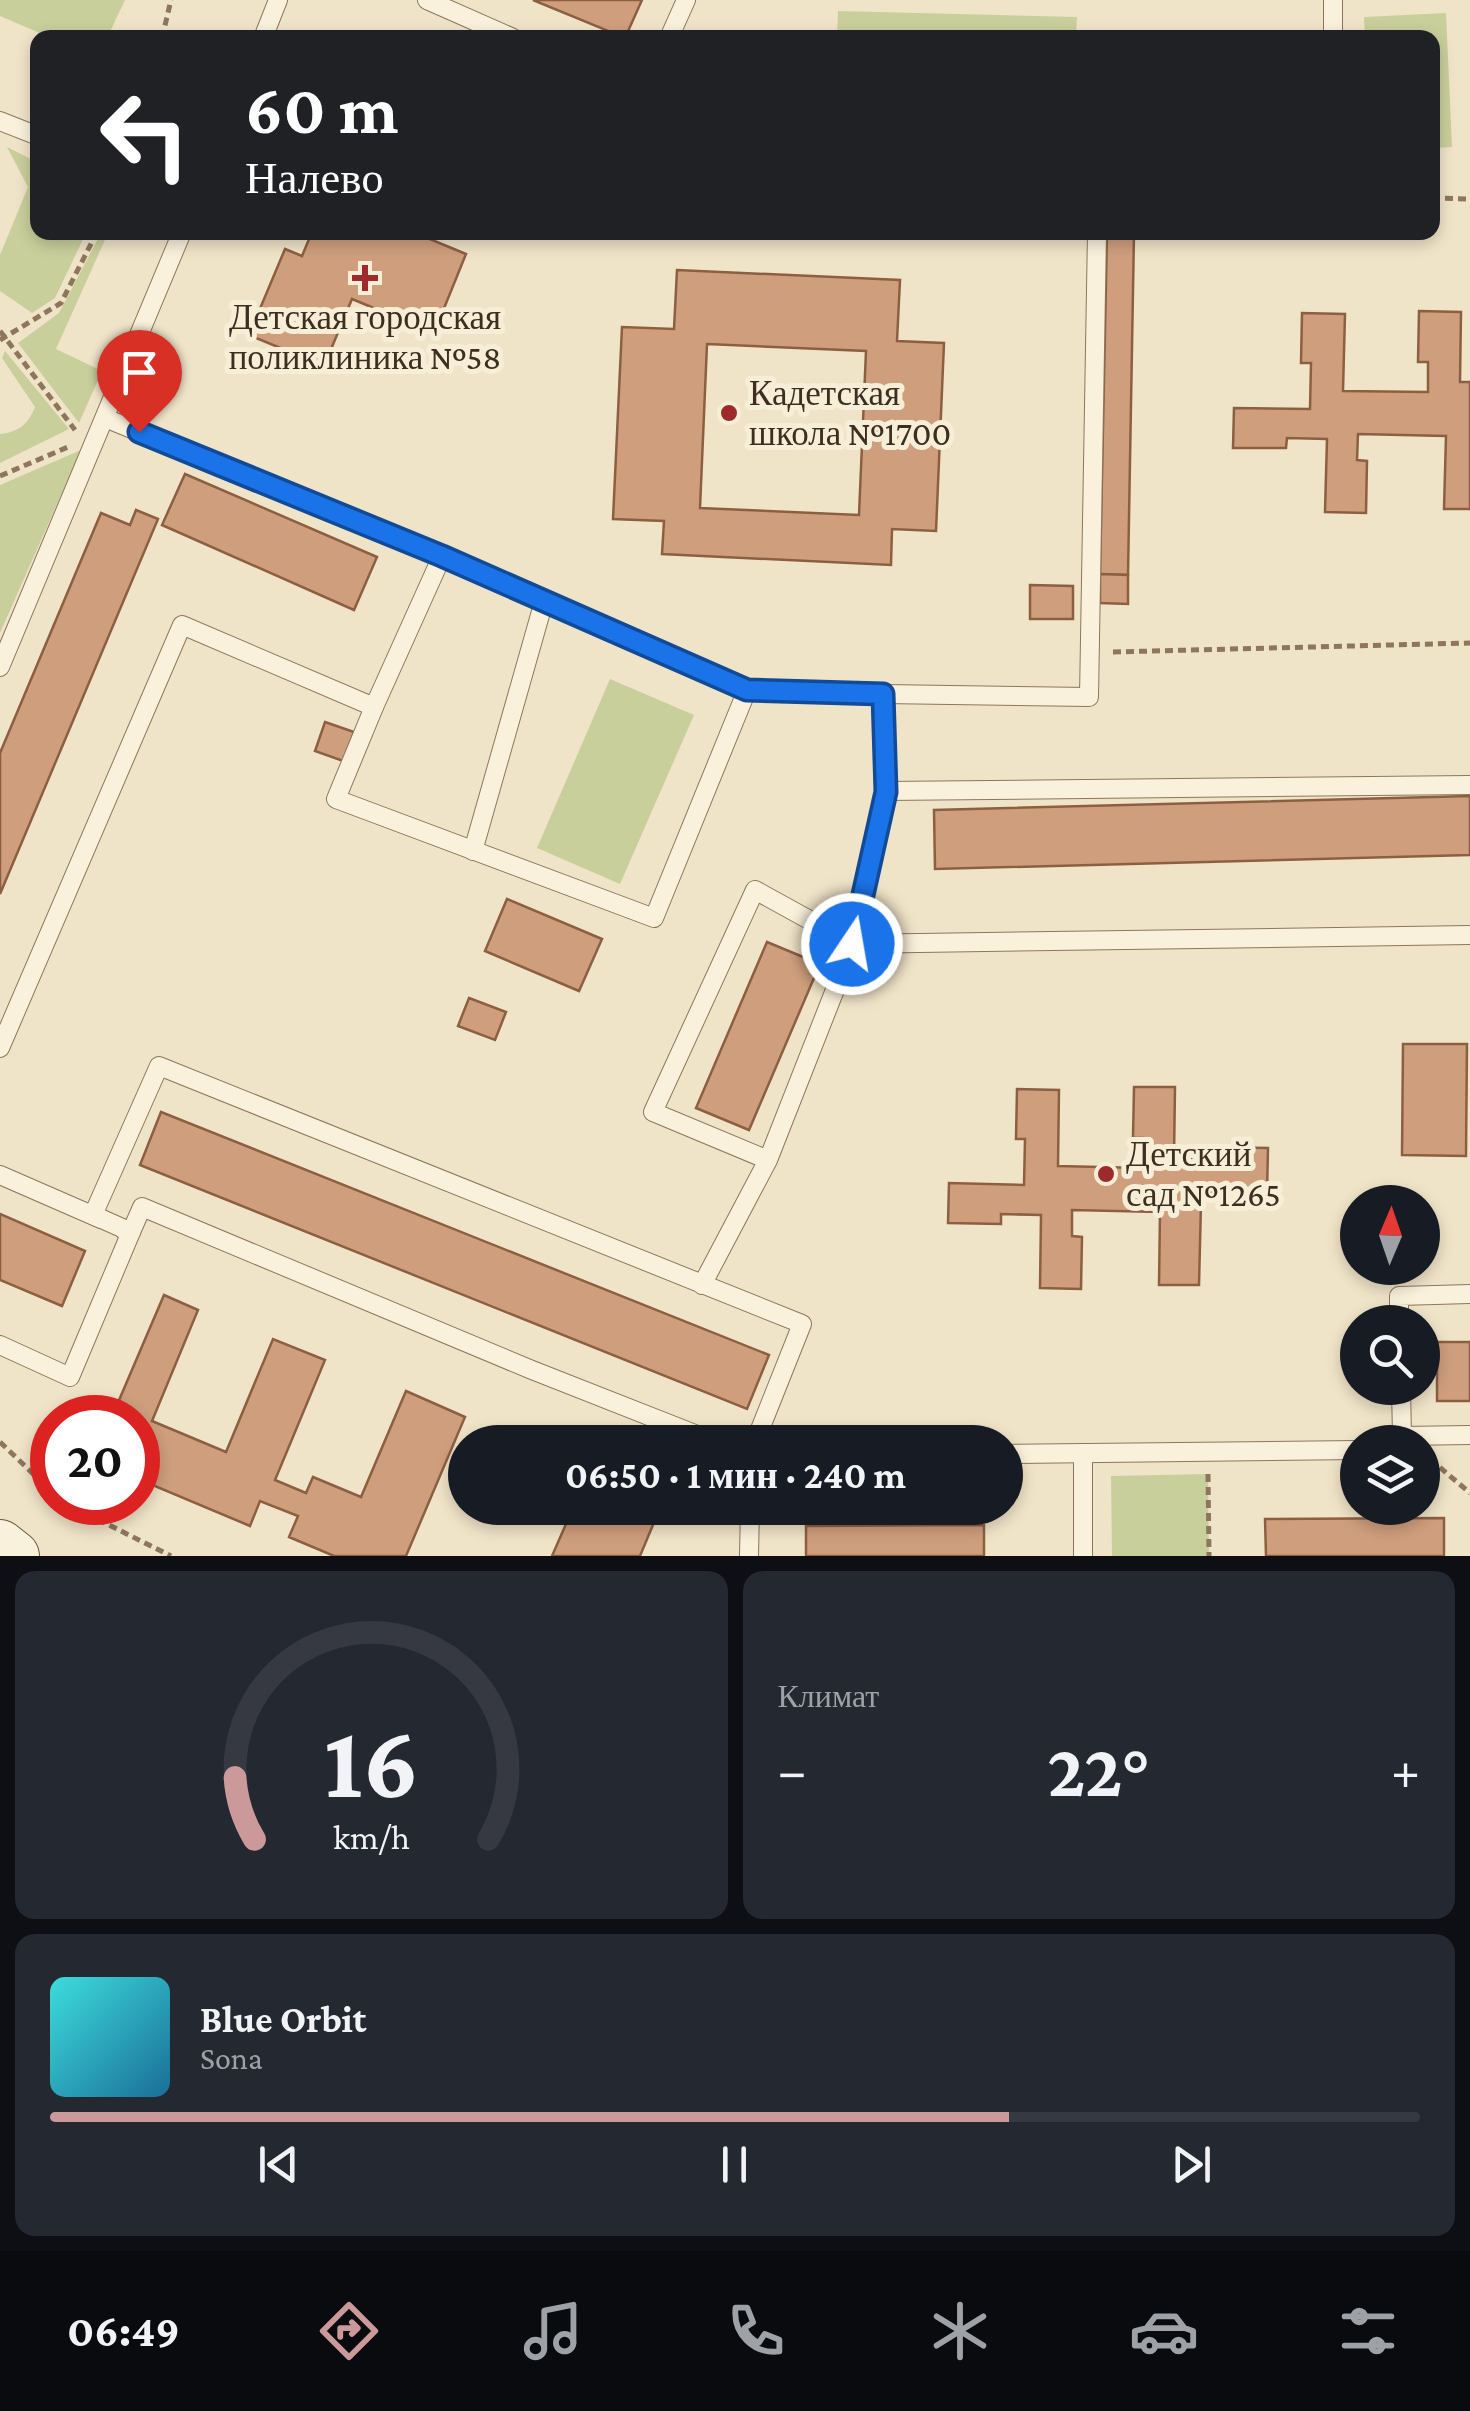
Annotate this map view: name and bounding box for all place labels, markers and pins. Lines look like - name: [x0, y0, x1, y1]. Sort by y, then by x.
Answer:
- marker: Детская городская поликлиника №58: [352, 265, 378, 291]
- place label: Детская городская поликлиника №58: [229, 298, 501, 377]
- pin: [97, 330, 182, 433]
- place label: Кадетская школа №1700: [749, 374, 951, 453]
- marker: Кадетская школа №1700: [718, 402, 740, 424]
- place label: Детский сад №1265: [1126, 1135, 1281, 1214]
- marker: Детский сад №1265: [1095, 1163, 1117, 1185]

